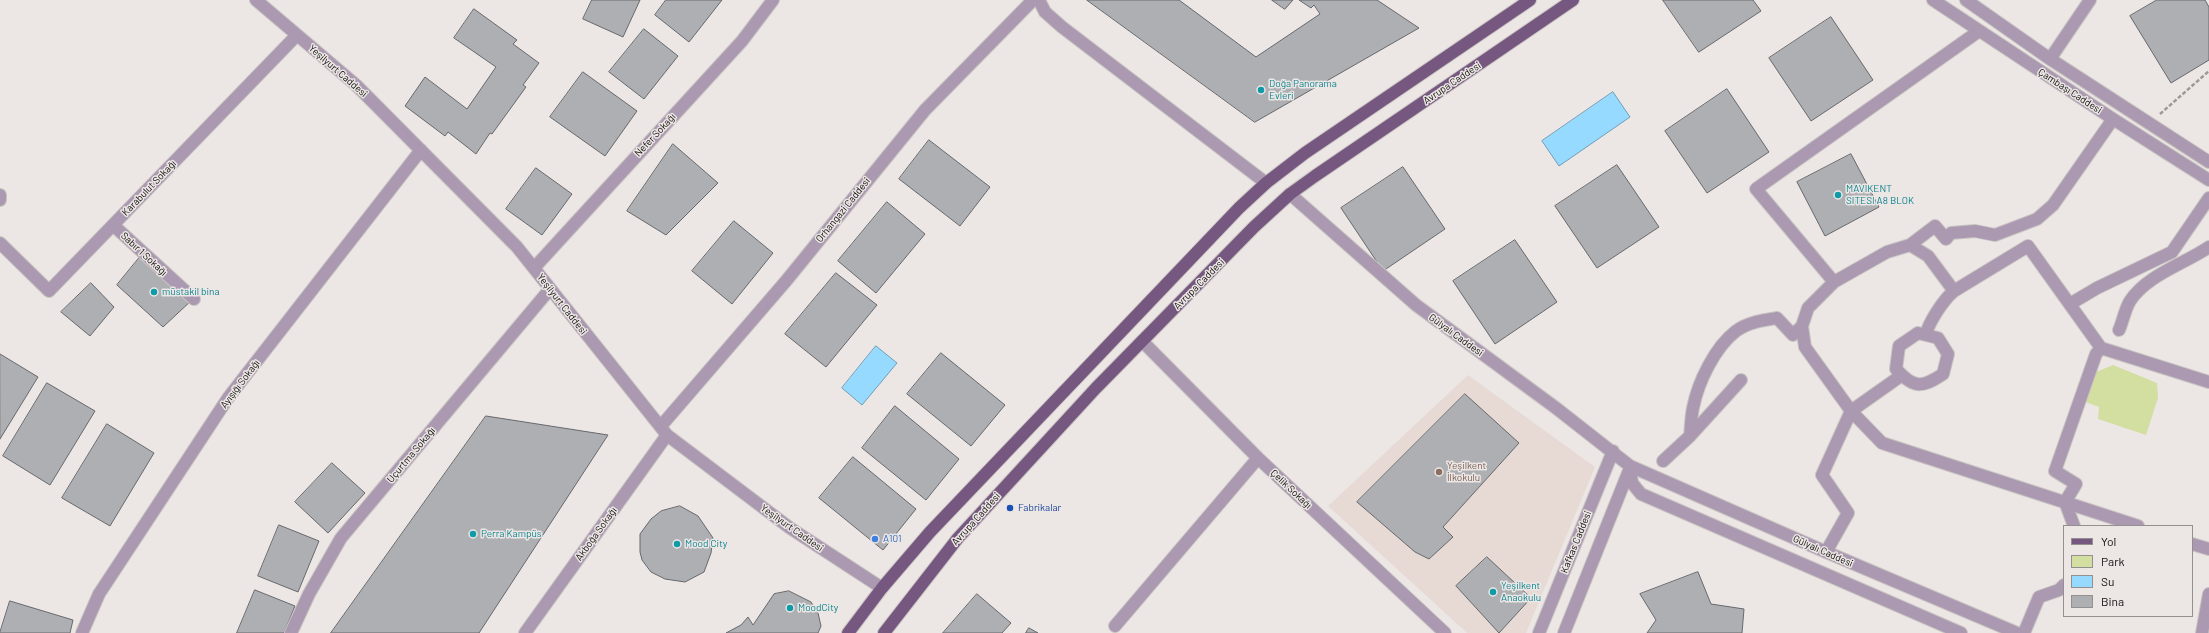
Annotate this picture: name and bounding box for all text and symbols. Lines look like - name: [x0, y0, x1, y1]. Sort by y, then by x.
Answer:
- street label: Yeşilyurt Caddesi: [306, 42, 370, 100]
- street label: Avrupa Caddesi: [1421, 59, 1483, 107]
- street label: Çambaşı Caddesi: [2036, 66, 2104, 116]
- place label: Doğa Panorama Evleri: [1269, 78, 1337, 102]
- marker: Doğa Panorama Evleri: [1256, 85, 1266, 95]
- street label: Nefer Sokağı: [632, 111, 678, 159]
- street label: Karabulut Sokağı: [119, 158, 179, 218]
- street label: Orhangazi Caddesi: [813, 175, 873, 245]
- place label: MAVIKENT SITESI A8 BLOK: [1846, 183, 1914, 206]
- marker: MAVIKENT SITESI A8 BLOK: [1833, 190, 1843, 200]
- street label: Sabır 1 Sokağı: [119, 230, 169, 278]
- street label: Avrupa Caddesi: [1171, 256, 1227, 312]
- street label: Yeşilyurt Caddesi: [534, 271, 590, 337]
- place label: müstakil bina: [162, 286, 220, 298]
- marker: müstakil bina: [149, 287, 159, 297]
- street label: Gülyalı Caddesi: [1426, 311, 1486, 359]
- street label: Ayışığı Sokağı: [218, 357, 262, 411]
- street label: Uçurtma Sokağı: [384, 425, 438, 485]
- place label: Yeşilkent İlkokulu: [1447, 460, 1486, 484]
- street label: Çelik Sokağı: [1268, 467, 1314, 511]
- marker: Yeşilkent İlkokulu: [1434, 467, 1444, 477]
- street label: Avrupa Caddesi: [949, 490, 1003, 548]
- street label: Yeşilyurt Caddesi: [758, 502, 826, 554]
- place label: Fabrikalar: [1018, 502, 1061, 514]
- marker: Fabrikalar: [1005, 503, 1015, 513]
- street label: Akboğa Sokağı: [573, 505, 619, 563]
- street label: Kafkas Caddesi: [1558, 509, 1594, 575]
- legend: [2063, 525, 2193, 617]
- place label: Perra Kampüs: [481, 528, 542, 540]
- marker: Perra Kampüs: [468, 529, 478, 539]
- street label: Gülyalı Caddesi: [1791, 532, 1855, 570]
- place label: A101: [883, 533, 901, 545]
- marker: A101: [870, 534, 880, 544]
- text: Yol: [2101, 534, 2116, 548]
- place label: Mood City: [685, 538, 727, 550]
- marker: Mood City: [672, 539, 682, 549]
- text: Park: [2101, 554, 2125, 568]
- text: Su: [2101, 574, 2114, 588]
- place label: Yeşilkent Anaokulu: [1501, 580, 1541, 604]
- marker: Yeşilkent Anaokulu: [1488, 587, 1498, 597]
- text: Bina: [2101, 594, 2124, 608]
- place label: MoodCity: [798, 602, 838, 614]
- marker: MoodCity: [785, 603, 795, 613]

